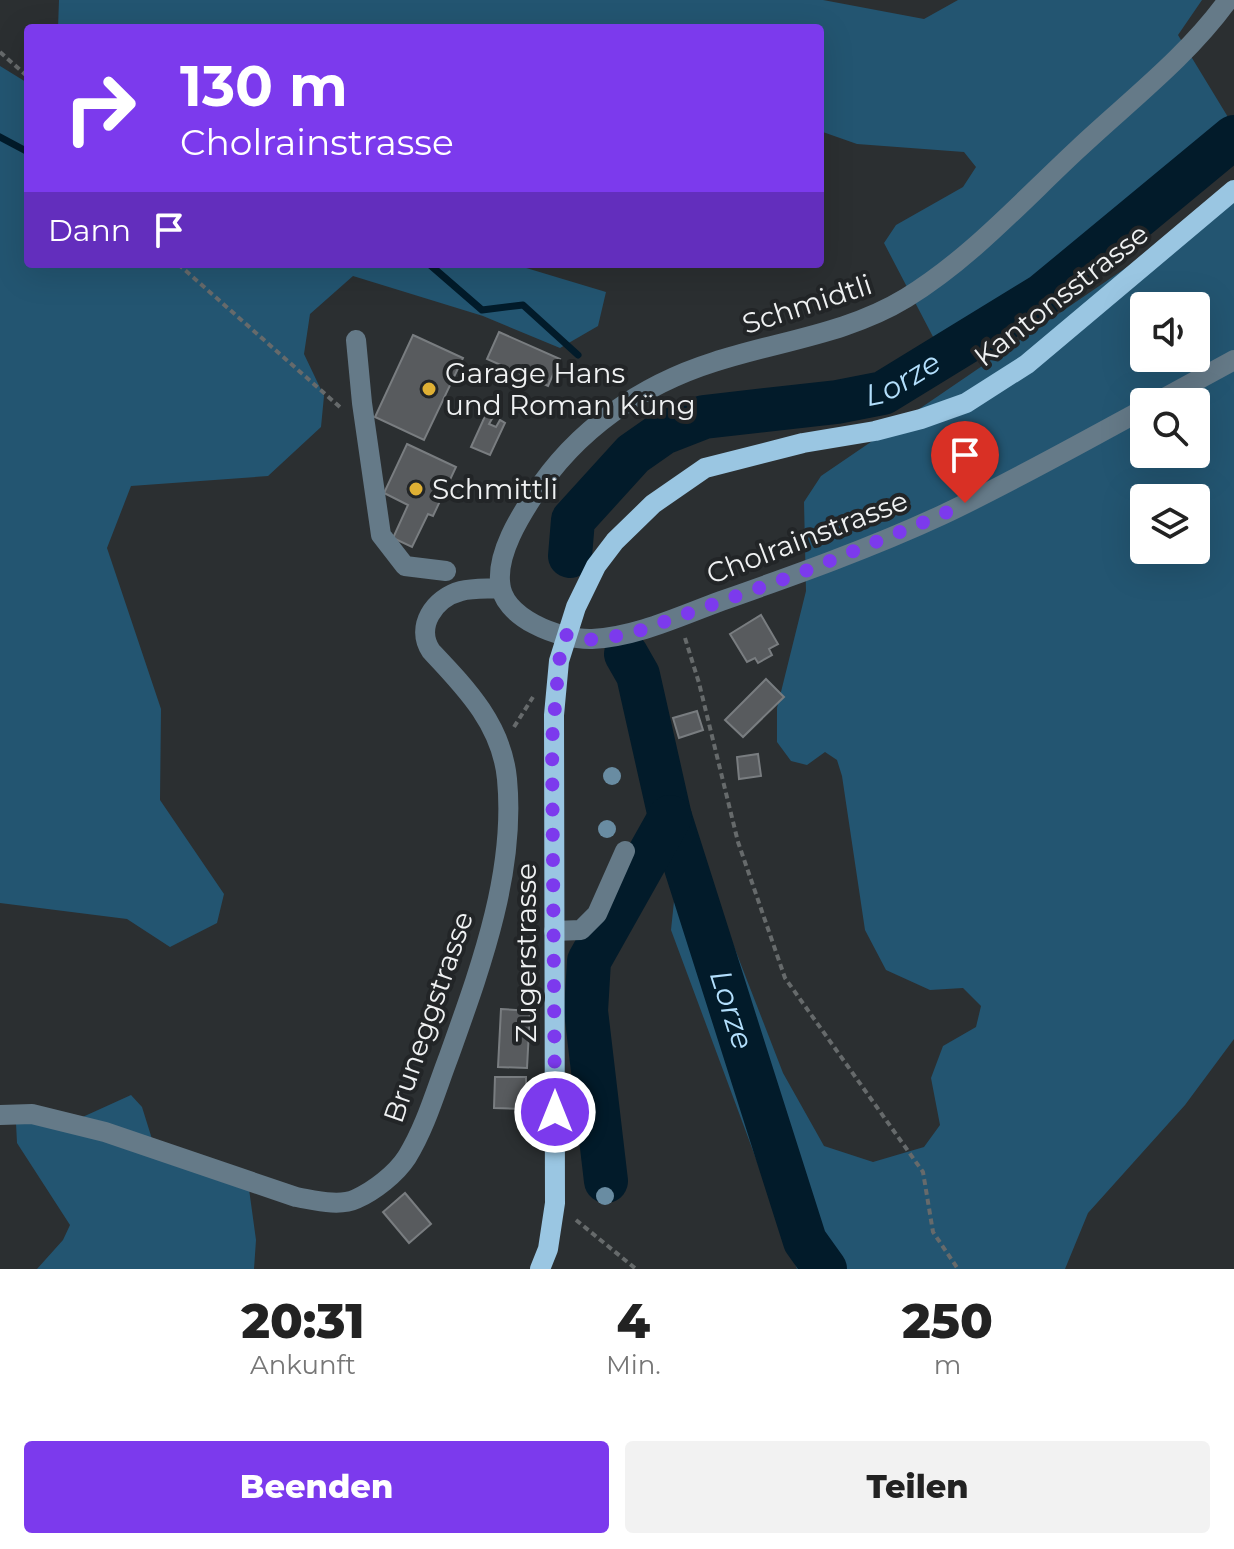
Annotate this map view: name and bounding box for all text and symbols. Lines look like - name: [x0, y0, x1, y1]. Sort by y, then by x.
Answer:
- text: 130 m: [180, 52, 348, 120]
- icon: right: [48, 56, 152, 160]
- text: Cholrainstrasse: [180, 120, 454, 164]
- icon: arrive: [147, 208, 191, 252]
- text: Dann: [48, 212, 131, 249]
- street label: Kantonsstrasse: [967, 216, 1155, 374]
- street label: Schmidtli: [738, 267, 876, 341]
- map controls: [1130, 292, 1210, 564]
- button: sound: [1130, 292, 1210, 372]
- water label: Lorze: [862, 343, 947, 414]
- place label: Garage Hans und Roman Küng: [445, 356, 696, 422]
- marker: Garage Hans und Roman Küng: [420, 380, 438, 398]
- button: search: [1130, 388, 1210, 468]
- pin: [931, 421, 999, 503]
- icon: arrive: [943, 433, 987, 477]
- place label: Schmittli: [432, 472, 558, 506]
- marker: Schmittli: [407, 480, 425, 498]
- street label: Cholrainstrasse: [702, 483, 912, 591]
- button: layers: [1130, 484, 1210, 564]
- street label: Zugerstrasse: [509, 863, 543, 1043]
- street label: Bruneggstrasse: [376, 907, 480, 1127]
- water label: Lorze: [702, 965, 762, 1054]
- position arrow: [513, 1070, 597, 1154]
- text: 20:31: [241, 1292, 365, 1350]
- text: 4: [617, 1292, 650, 1350]
- text: 250: [902, 1292, 993, 1350]
- text: Ankunft: [250, 1349, 356, 1381]
- text: Min.: [606, 1349, 661, 1381]
- text: m: [934, 1349, 961, 1381]
- button: Beenden: [24, 1441, 609, 1533]
- button: Teilen: [625, 1441, 1210, 1533]

